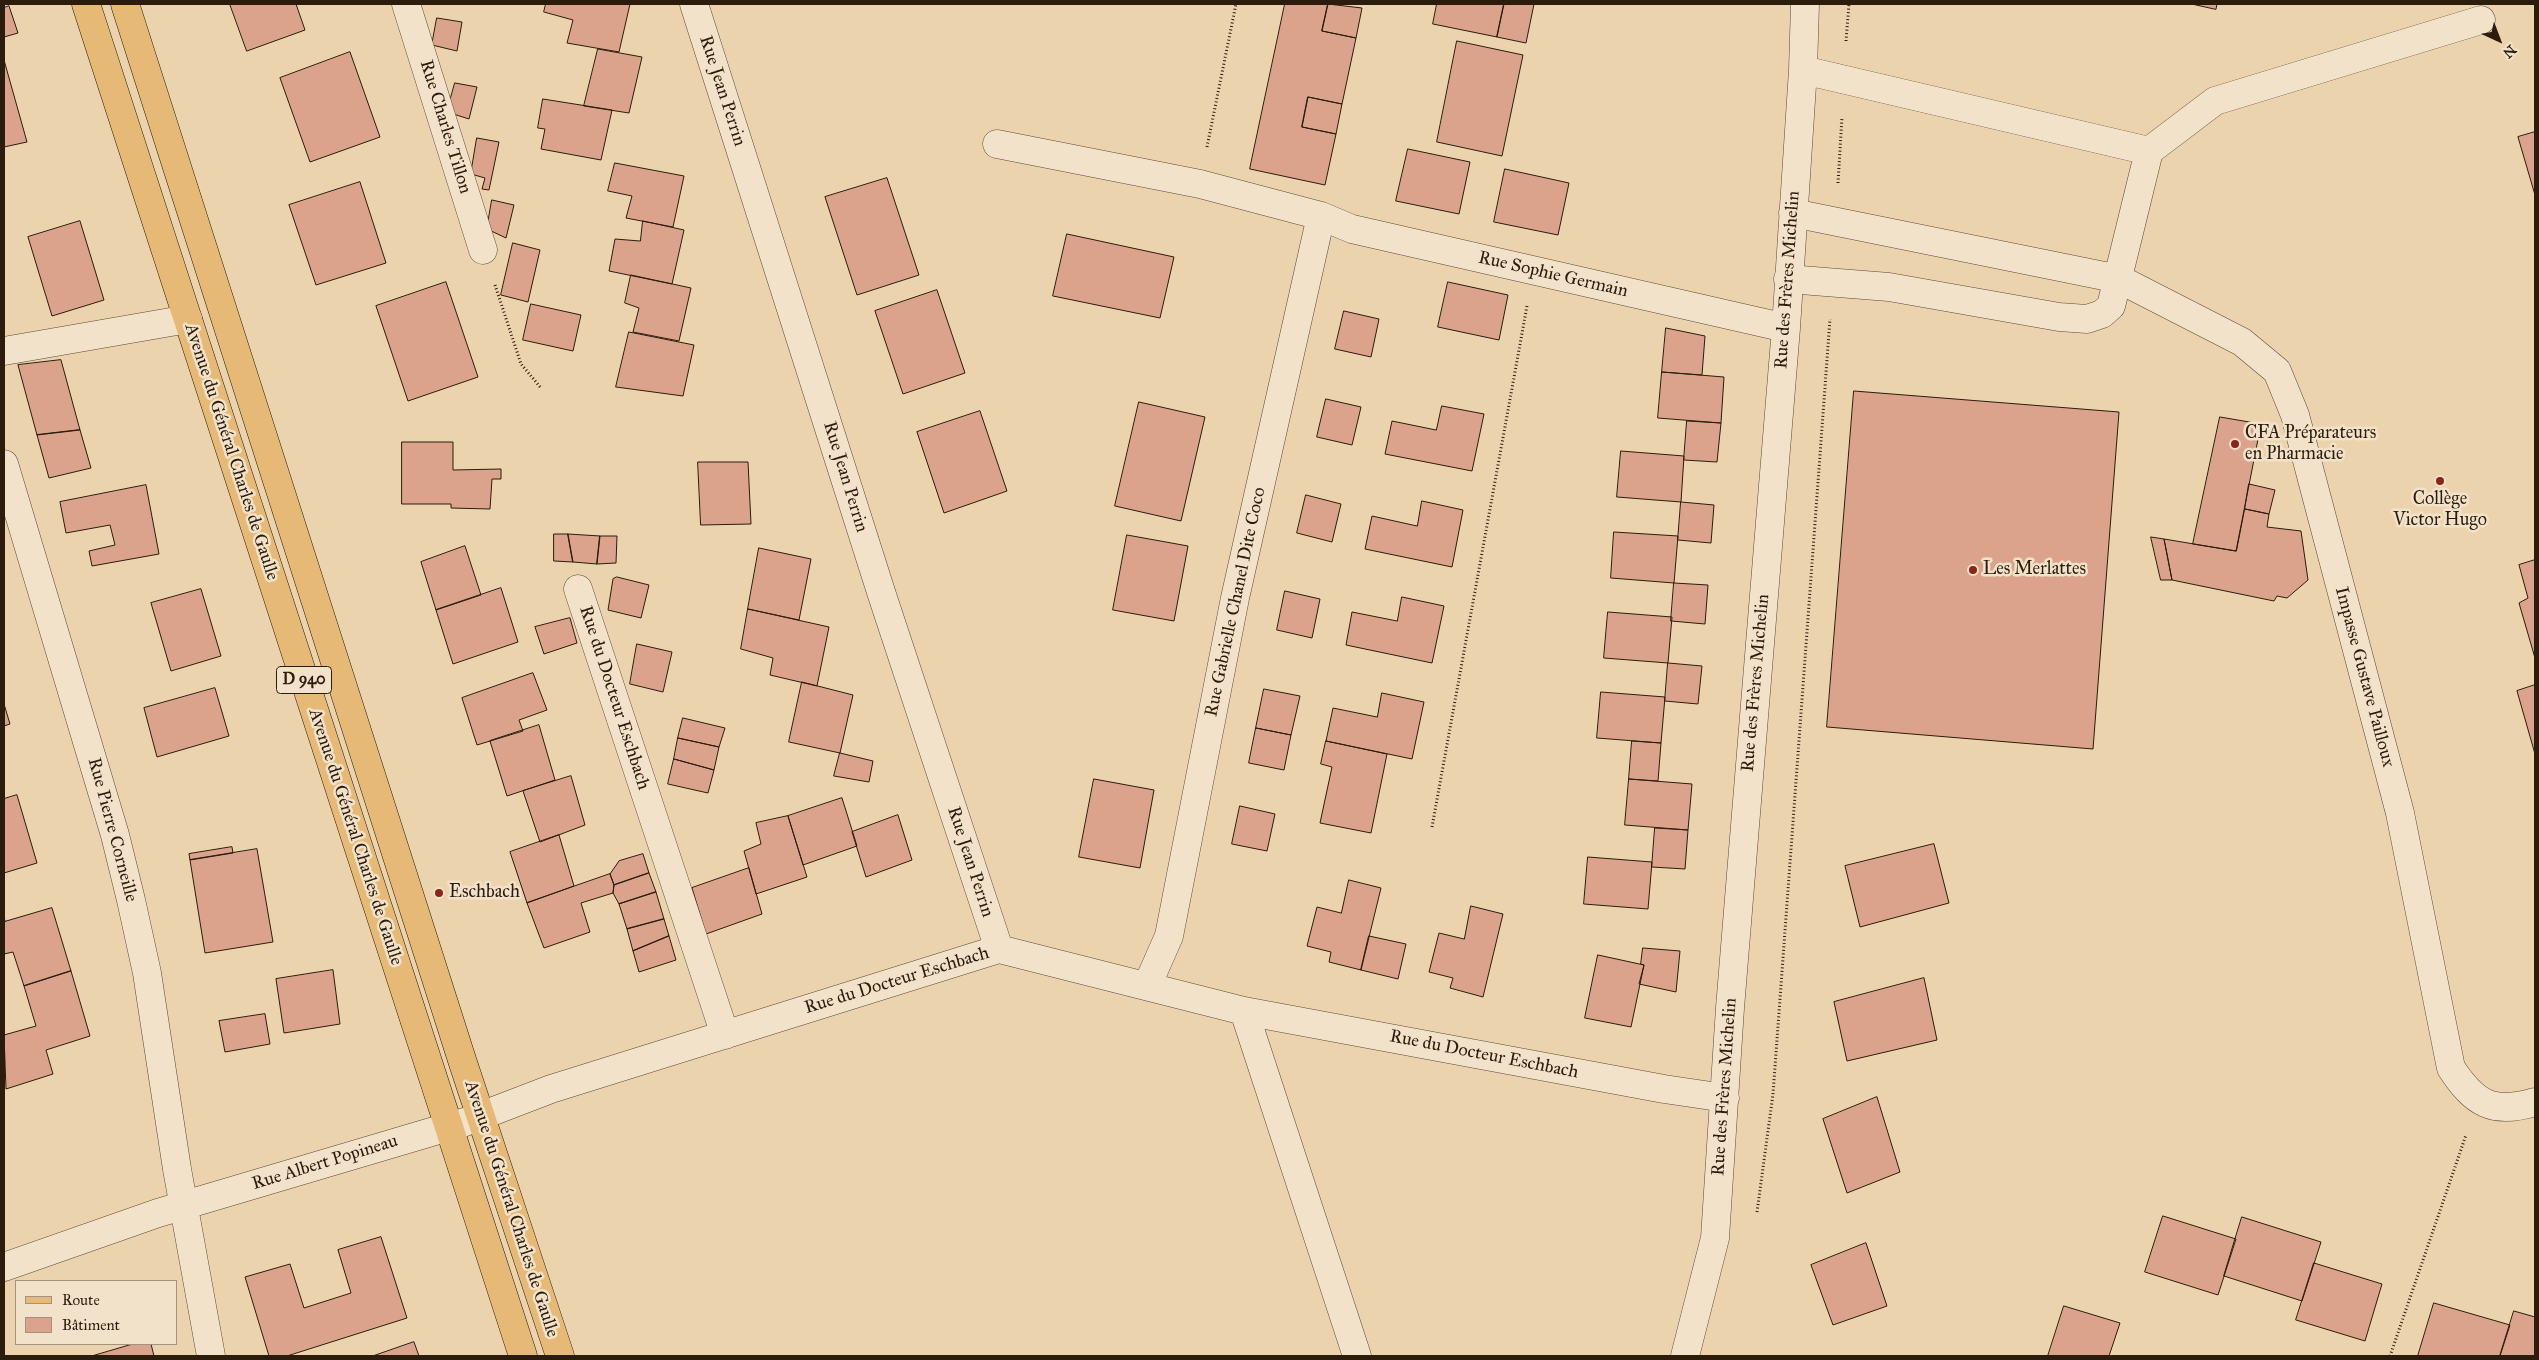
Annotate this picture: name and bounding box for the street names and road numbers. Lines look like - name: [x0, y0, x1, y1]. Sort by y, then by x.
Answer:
- street label: Rue Jean Perrin: [694, 33, 750, 149]
- street label: Rue Charles Tillon: [414, 58, 476, 196]
- street label: Rue des Frères Michelin: [1771, 190, 1805, 370]
- street label: Rue Sophie Germain: [1476, 247, 1630, 303]
- street label: Avenue du Général Charles de Gaulle: [179, 321, 283, 583]
- street label: Rue Jean Perrin: [818, 419, 872, 535]
- street label: Rue Gabrielle Chanel Dite Coco: [1201, 485, 1271, 719]
- street label: Impasse Gustave Pailloux: [2330, 584, 2398, 770]
- street label: Rue des Frères Michelin: [1737, 593, 1775, 773]
- street label: Rue du Docteur Eschbach: [574, 603, 654, 793]
- road number: D 940: [276, 666, 332, 694]
- street label: Avenue du Général Charles de Gaulle: [303, 706, 407, 968]
- street label: Rue Pierre Corneille: [82, 756, 142, 904]
- street label: Rue Jean Perrin: [942, 804, 998, 920]
- street label: Rue du Docteur Eschbach: [802, 943, 992, 1019]
- street label: Rue des Frères Michelin: [1708, 997, 1742, 1177]
- street label: Rue du Docteur Eschbach: [1388, 1026, 1580, 1084]
- street label: Avenue du Général Charles de Gaulle: [459, 1078, 563, 1340]
- street label: Rue Albert Popineau: [250, 1131, 400, 1195]

